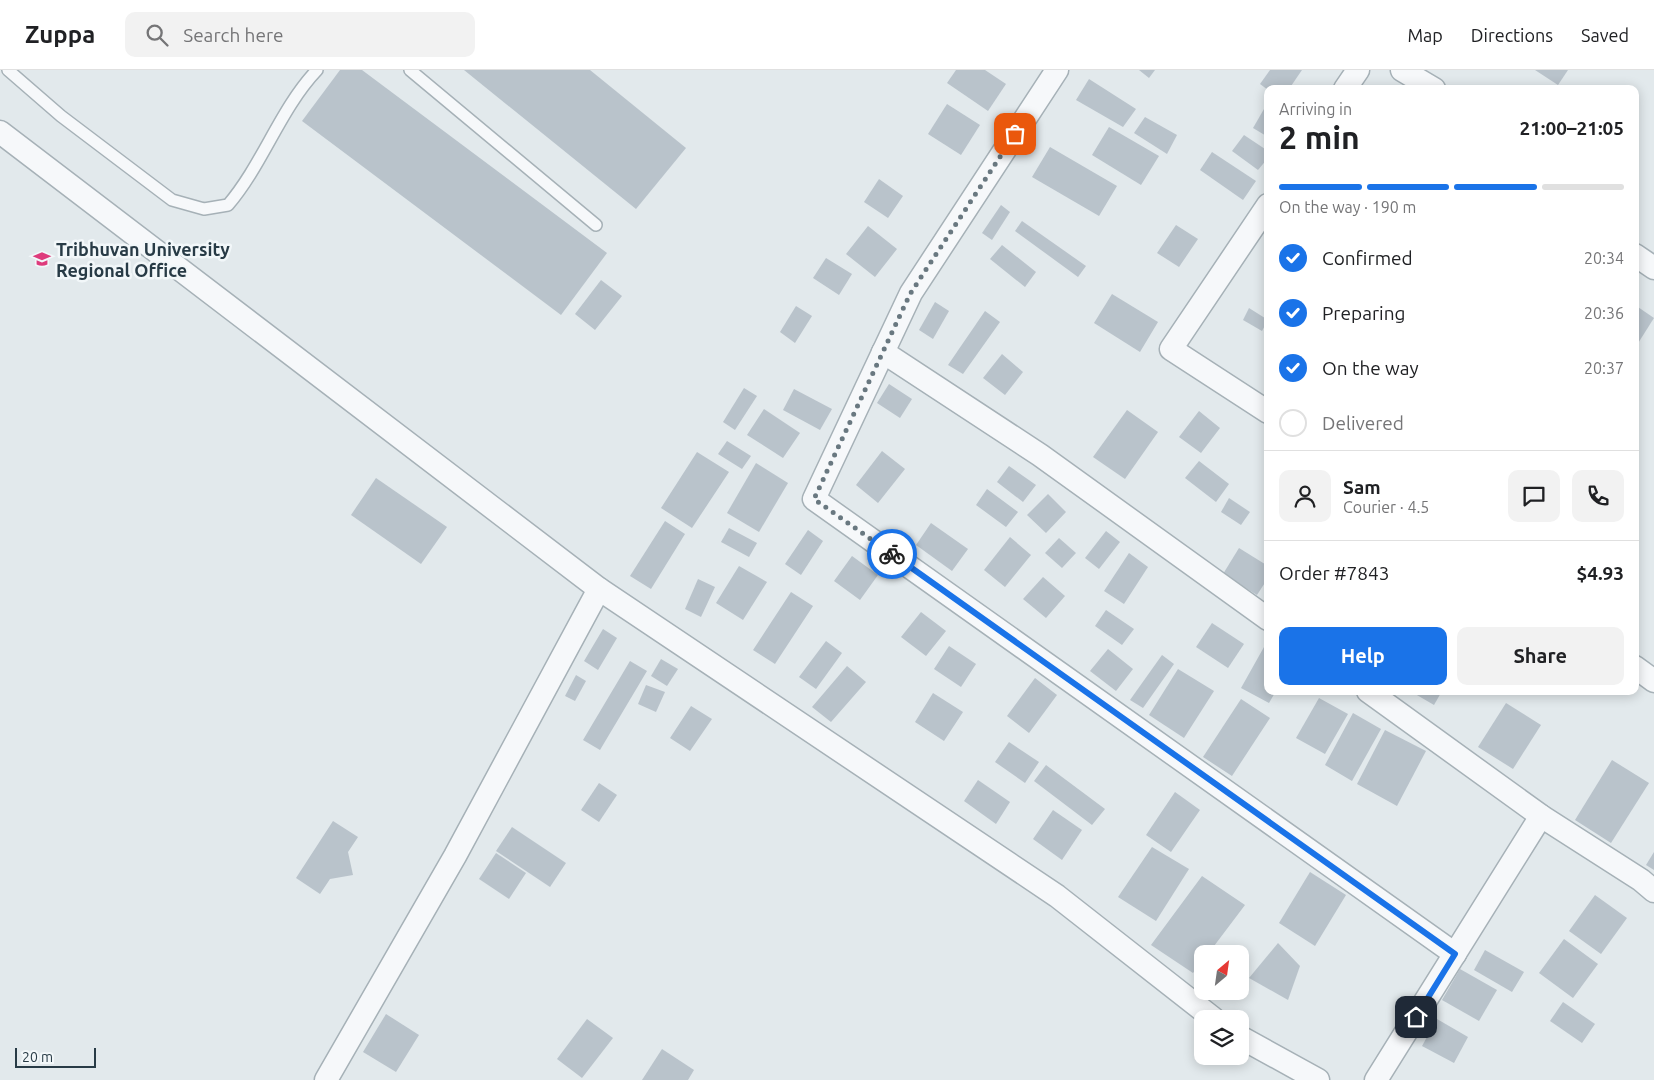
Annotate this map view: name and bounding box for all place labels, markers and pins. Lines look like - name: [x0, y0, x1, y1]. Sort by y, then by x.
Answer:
- pin: [994, 113, 1036, 155]
- place label: Tribhuvan University Regional Office: [56, 239, 230, 280]
- school or university icon: Tribhuvan University Regional Office: [32, 249, 52, 269]
- pin: [1395, 996, 1437, 1038]

